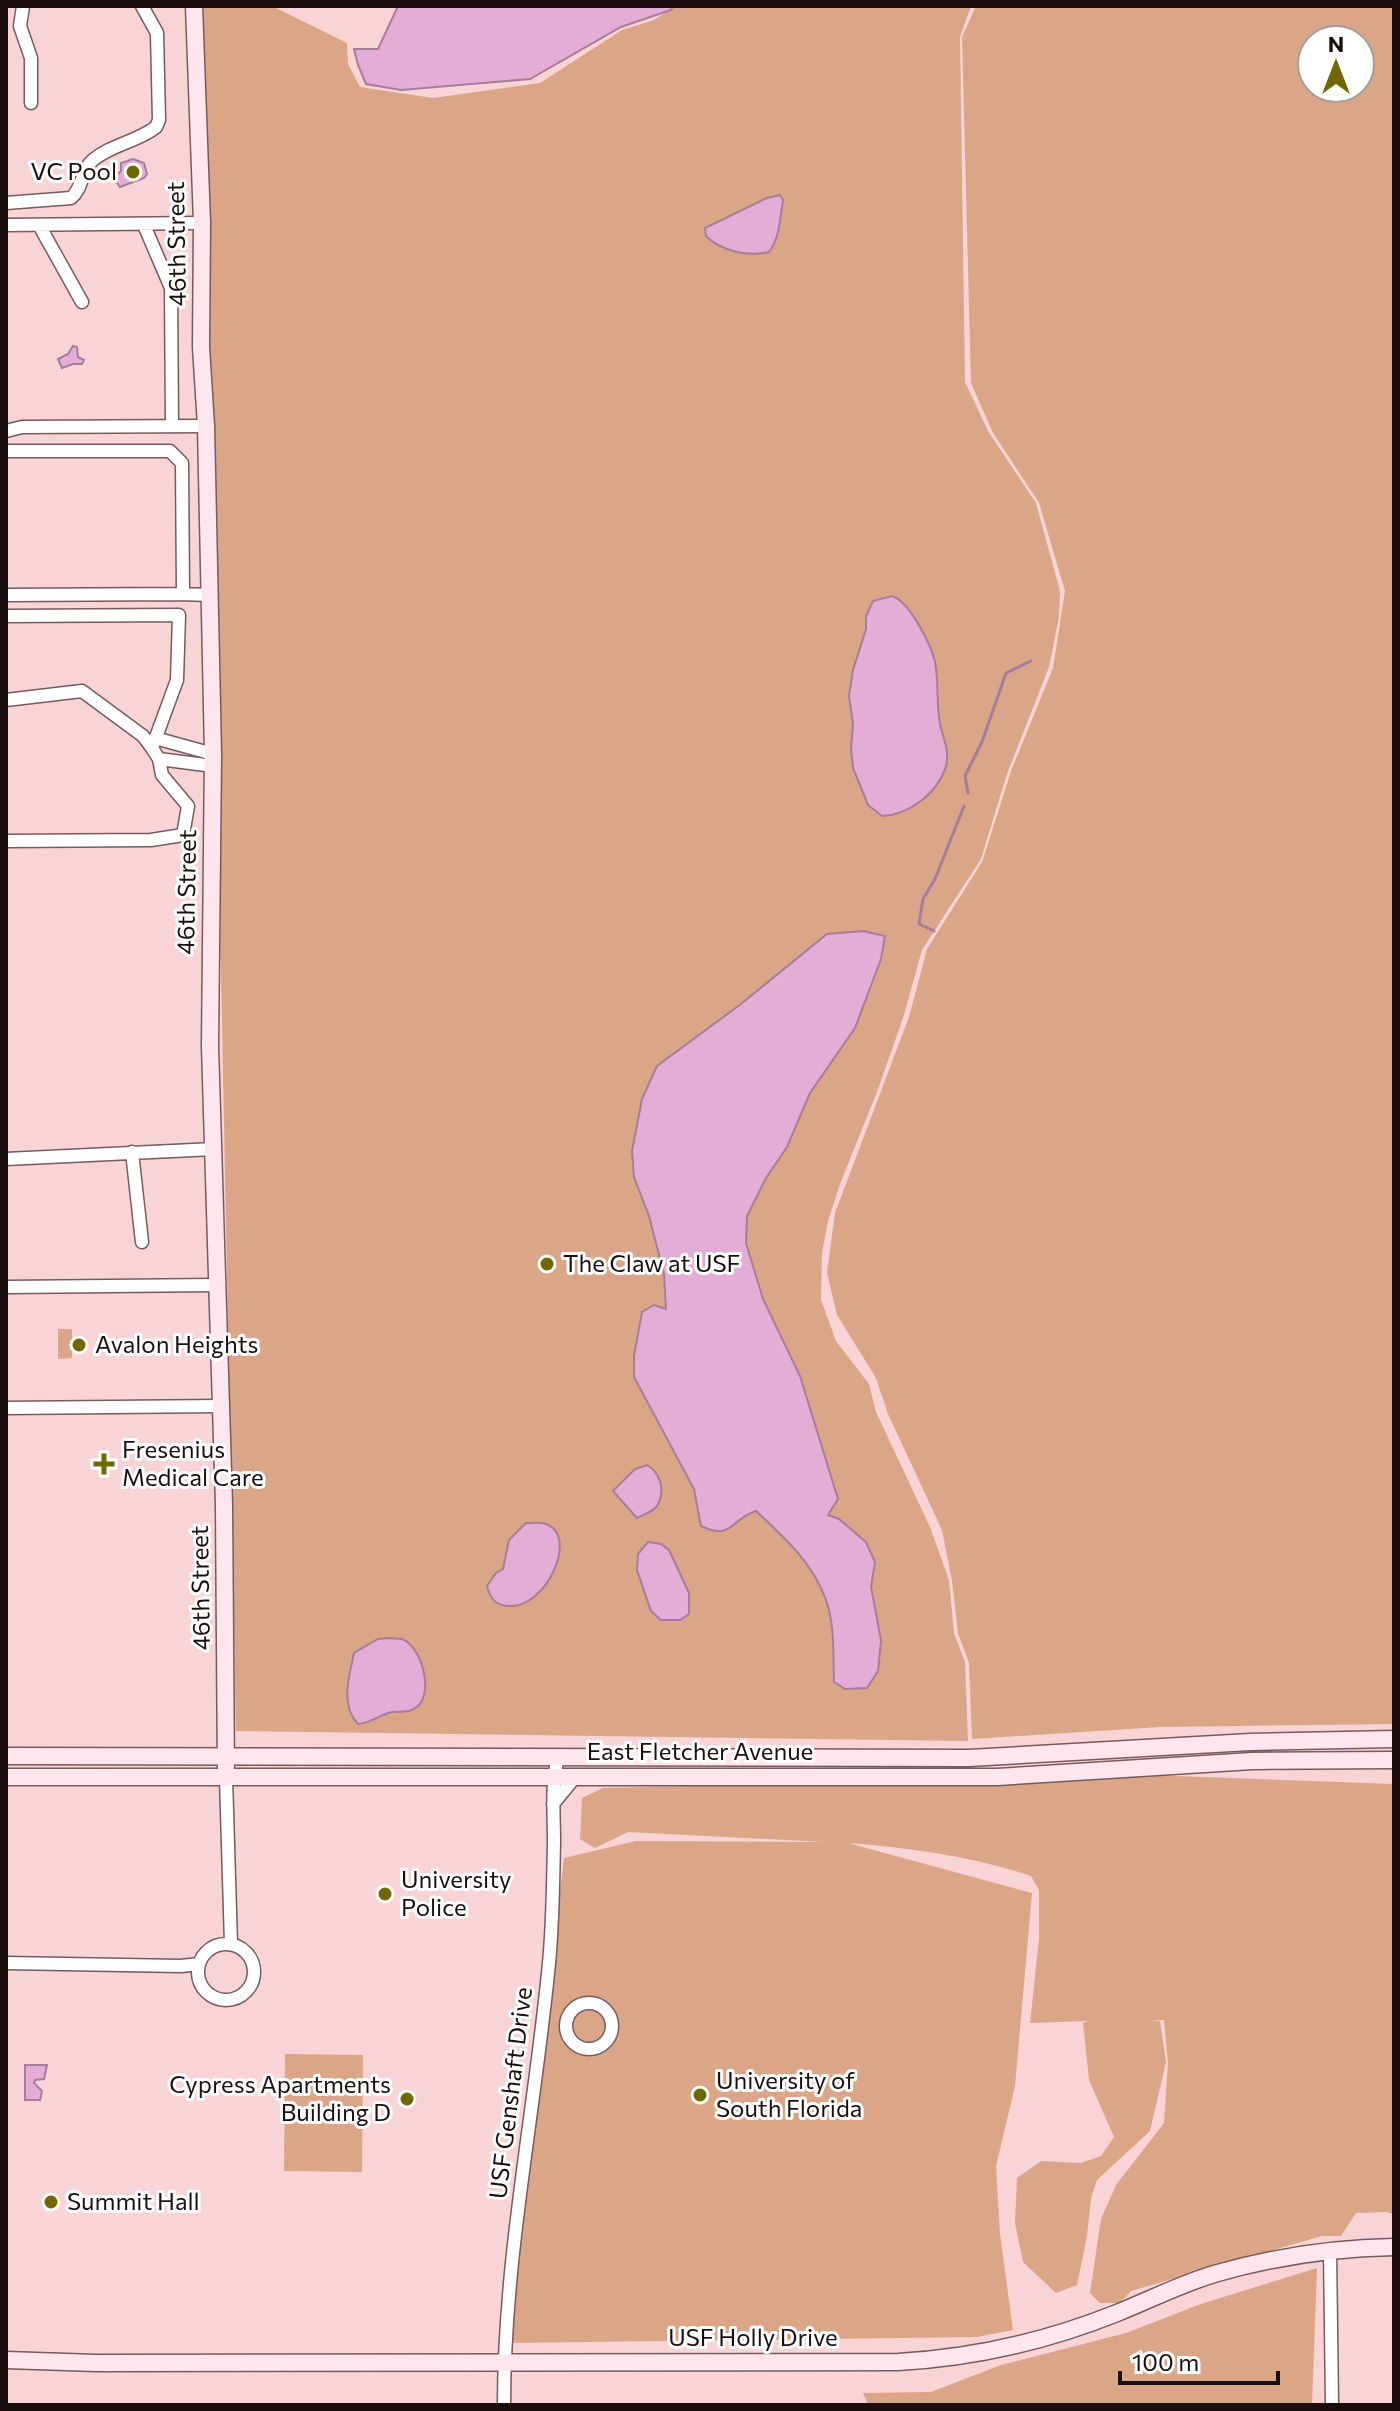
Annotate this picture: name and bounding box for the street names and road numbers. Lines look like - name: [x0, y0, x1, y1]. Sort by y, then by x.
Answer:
- street label: 46th Street: [160, 181, 191, 307]
- street label: 46th Street: [170, 829, 201, 955]
- street label: 46th Street: [184, 1525, 215, 1651]
- street label: East Fletcher Avenue: [587, 1736, 813, 1765]
- street label: USF Genshaft Drive: [482, 1985, 537, 2200]
- street label: USF Holly Drive: [668, 2322, 838, 2351]

